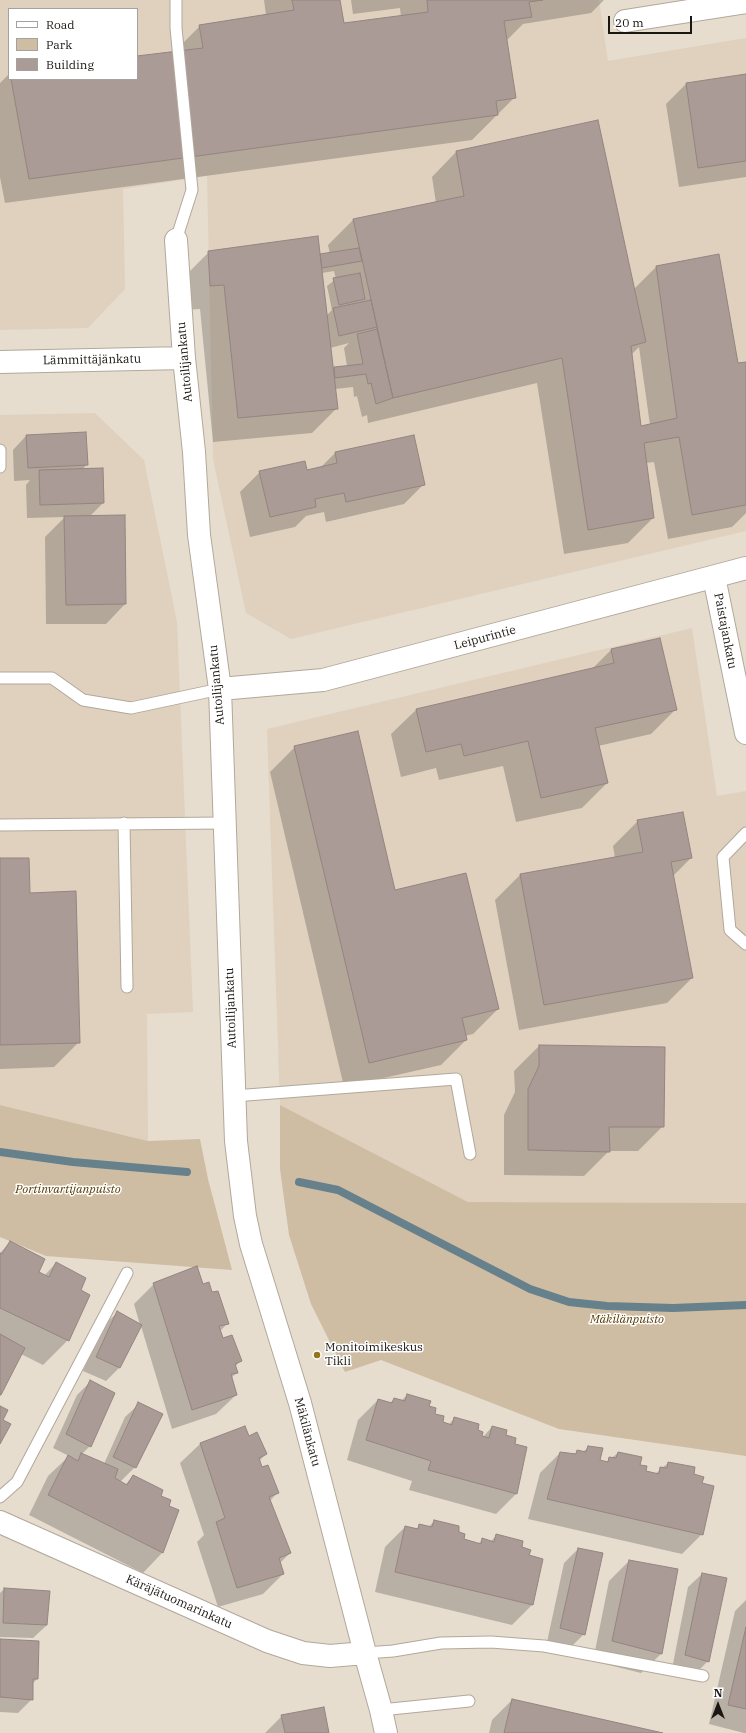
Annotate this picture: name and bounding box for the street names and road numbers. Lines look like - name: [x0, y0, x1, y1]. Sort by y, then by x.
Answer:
- street label: Autoilijankatu: [174, 321, 196, 403]
- street label: Lämmittäjänkatu: [43, 352, 141, 368]
- street label: Paistajankatu: [711, 592, 739, 670]
- street label: Leipurintie: [453, 623, 517, 653]
- street label: Autoilijankatu: [206, 644, 228, 726]
- street label: Autoilijankatu: [222, 968, 240, 1048]
- street label: Mäkilänkatu: [291, 1396, 323, 1468]
- street label: Käräjätuomarinkatu: [124, 1572, 234, 1632]

